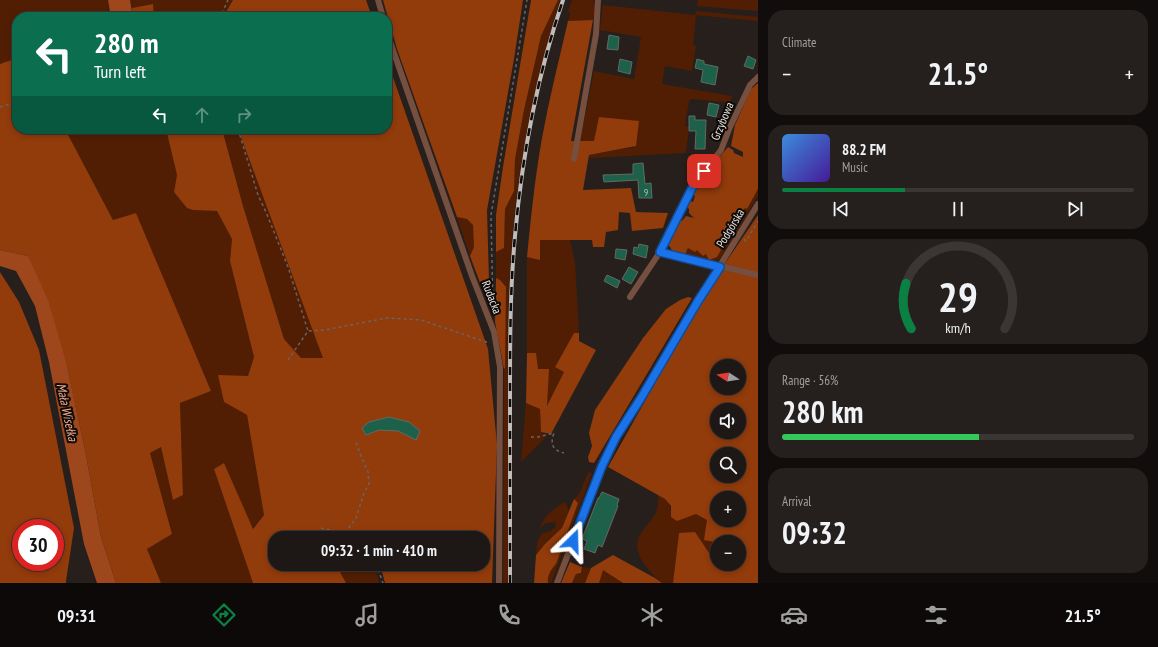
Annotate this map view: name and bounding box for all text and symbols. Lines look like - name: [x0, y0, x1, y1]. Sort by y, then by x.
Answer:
- text: 280 m: [94, 24, 158, 61]
- icon: left: [28, 28, 80, 80]
- text: Climate: [782, 34, 816, 51]
- text: 21.5°: [928, 54, 988, 93]
- text: Turn left: [94, 60, 146, 83]
- text: −: [782, 60, 791, 88]
- text: +: [1125, 60, 1134, 88]
- street label: Grzybowa: [707, 99, 737, 142]
- icon: left: [149, 104, 171, 126]
- icon: ahead: [191, 104, 213, 126]
- icon: right: [233, 104, 255, 126]
- text: 88.2 FM: [842, 140, 886, 159]
- pin: [687, 154, 721, 188]
- text: Music: [842, 159, 868, 176]
- icon: arrive: [693, 160, 715, 182]
- house number: 9: [644, 186, 648, 199]
- icon: previous: [830, 198, 852, 220]
- icon: pause: [947, 198, 969, 220]
- icon: next: [1064, 198, 1086, 220]
- street label: Podgórska: [713, 206, 748, 250]
- text: 29: [938, 270, 978, 323]
- street label: Rudacka: [479, 278, 505, 316]
- text: km/h: [945, 318, 971, 337]
- north arrow: [710, 359, 746, 395]
- map controls: [710, 359, 746, 571]
- text: Range · 56%: [782, 372, 838, 389]
- water label: Mała Wisełka: [53, 381, 82, 443]
- text: 280 km: [782, 392, 863, 431]
- button: sound: [710, 403, 746, 439]
- button: search: [710, 447, 746, 483]
- button: +: [710, 491, 746, 527]
- text: Arrival: [782, 493, 811, 510]
- text: 09:32: [782, 513, 847, 552]
- speed limit sign: 30: [12, 519, 64, 571]
- position arrow: [552, 520, 594, 562]
- button: −: [710, 535, 746, 571]
- text: 09:32 · 1 min · 410 m: [321, 541, 437, 560]
- icon: directions: [210, 601, 238, 629]
- icon: music: [353, 601, 381, 629]
- icon: phone: [495, 601, 523, 629]
- icon: climate: [638, 601, 666, 629]
- icon: car: [780, 601, 808, 629]
- icon: filters: [922, 601, 950, 629]
- text: 09:31: [57, 604, 96, 627]
- text: 21.5°: [1065, 604, 1101, 627]

